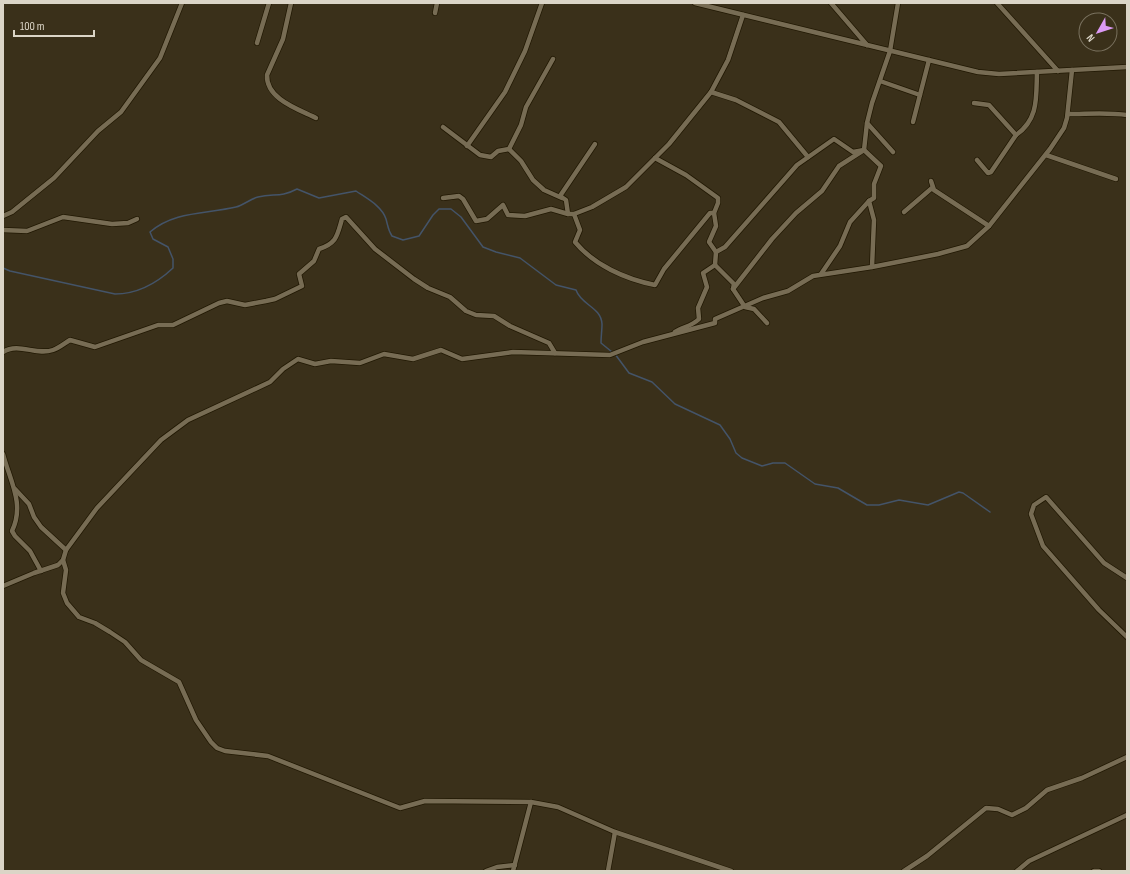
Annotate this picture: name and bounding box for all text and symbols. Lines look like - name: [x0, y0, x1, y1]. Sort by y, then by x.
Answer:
- scale bar: [14, 12, 94, 38]
- north arrow: [1078, 12, 1118, 52]
- text: 100 m: [20, 19, 45, 34]
- text: N: [1084, 32, 1098, 44]

